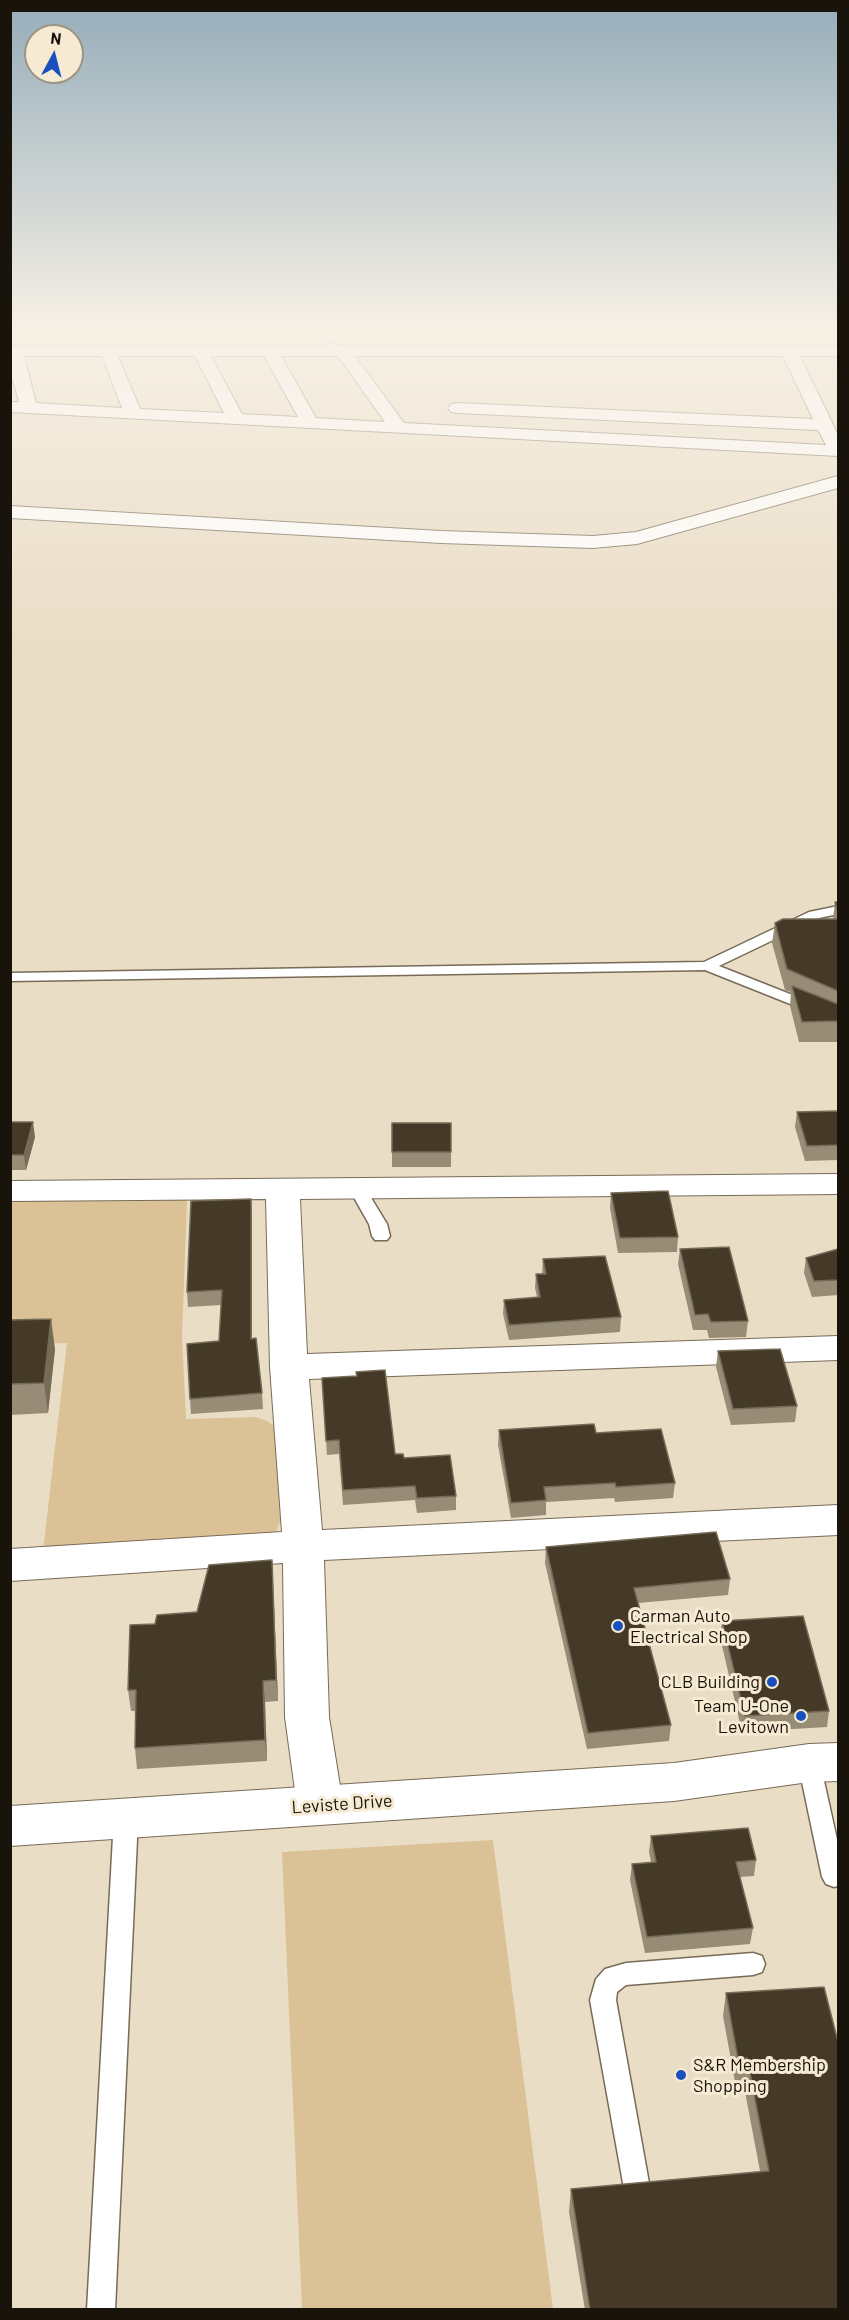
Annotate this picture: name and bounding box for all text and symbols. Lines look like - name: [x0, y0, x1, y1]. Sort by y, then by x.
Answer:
- north arrow: [24, 24, 84, 84]
- text: N: [50, 28, 62, 48]
- place label: Carman Auto Electrical Shop: [630, 1605, 748, 1648]
- marker: Carman Auto Electrical Shop: [611, 1619, 625, 1633]
- place label: CLB Building: [661, 1671, 760, 1693]
- marker: CLB Building: [765, 1675, 779, 1689]
- place label: Team U-One Levitown: [694, 1695, 789, 1738]
- marker: Team U-One Levitown: [794, 1709, 808, 1723]
- street label: Leviste Drive: [291, 1790, 393, 1818]
- place label: S&R Membership Shopping: [693, 2054, 826, 2096]
- marker: S&R Membership Shopping: [674, 2068, 688, 2082]

